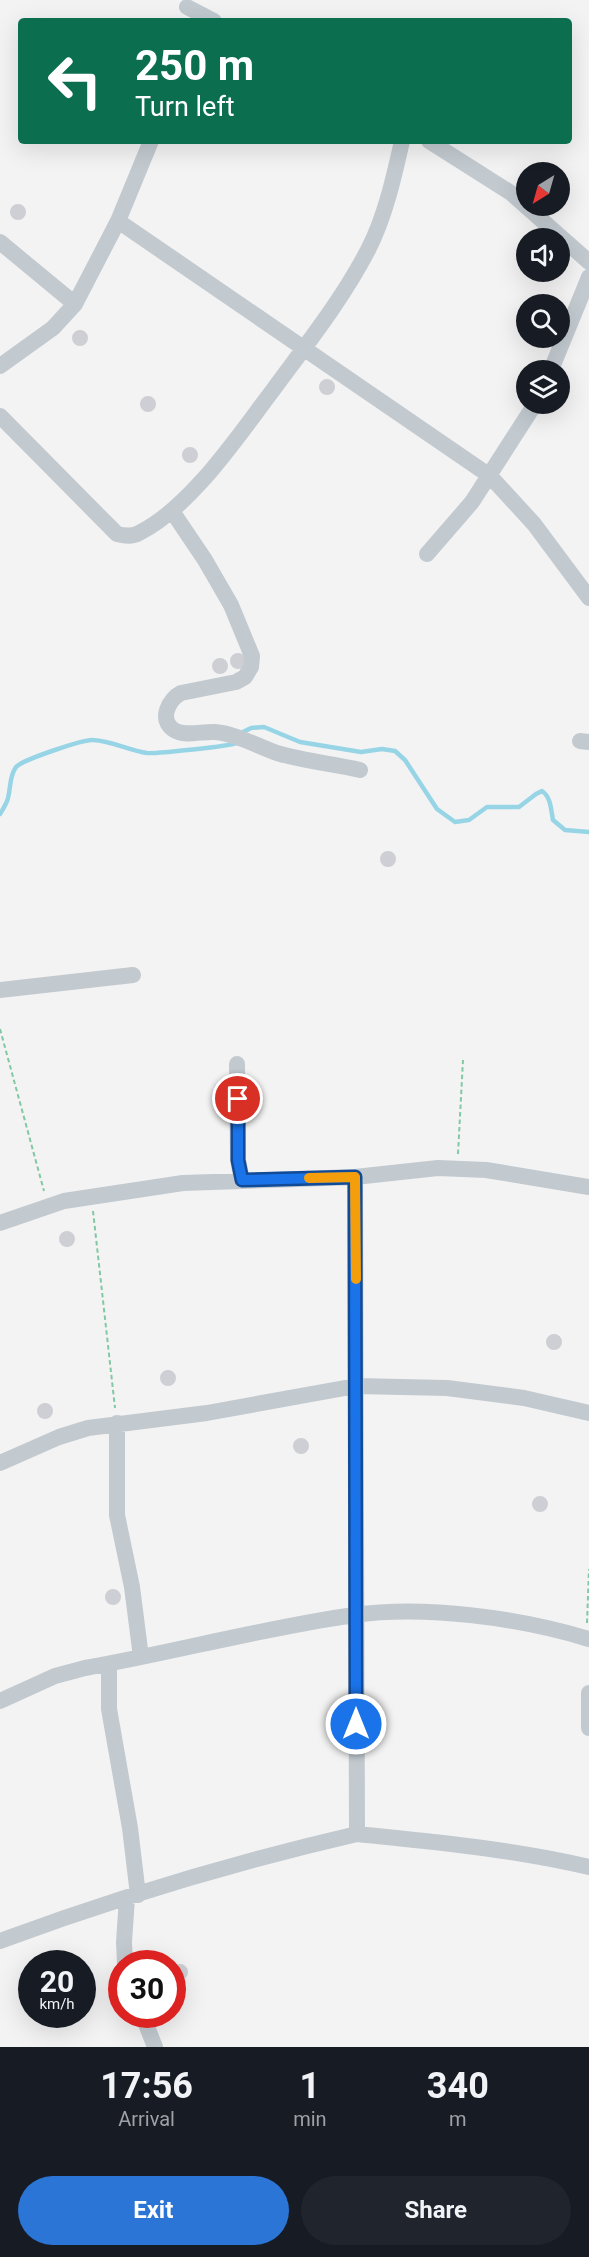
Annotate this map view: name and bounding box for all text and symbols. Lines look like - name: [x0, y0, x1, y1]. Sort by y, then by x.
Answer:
- text: 250 m: [135, 41, 254, 90]
- icon: left: [36, 42, 114, 120]
- text: Turn left: [135, 91, 235, 123]
- north arrow: [516, 162, 570, 216]
- map controls: [516, 162, 570, 414]
- button: sound: [516, 228, 570, 282]
- button: search: [516, 294, 570, 348]
- button: layers: [516, 360, 570, 414]
- pin: [212, 1073, 263, 1124]
- icon: arrive: [221, 1082, 254, 1115]
- position arrow: [324, 1692, 388, 1756]
- speed limit sign: 30: [108, 1950, 186, 2028]
- text: 20: [40, 1964, 74, 1999]
- text: km/h: [39, 1995, 75, 2013]
- text: 17:56: [100, 2065, 193, 2107]
- text: 1: [300, 2065, 320, 2107]
- text: 340: [427, 2065, 489, 2107]
- text: Arrival: [118, 2107, 175, 2131]
- text: min: [293, 2107, 327, 2131]
- text: m: [449, 2107, 467, 2131]
- button: Exit: [18, 2176, 289, 2245]
- button: Share: [301, 2176, 571, 2245]

